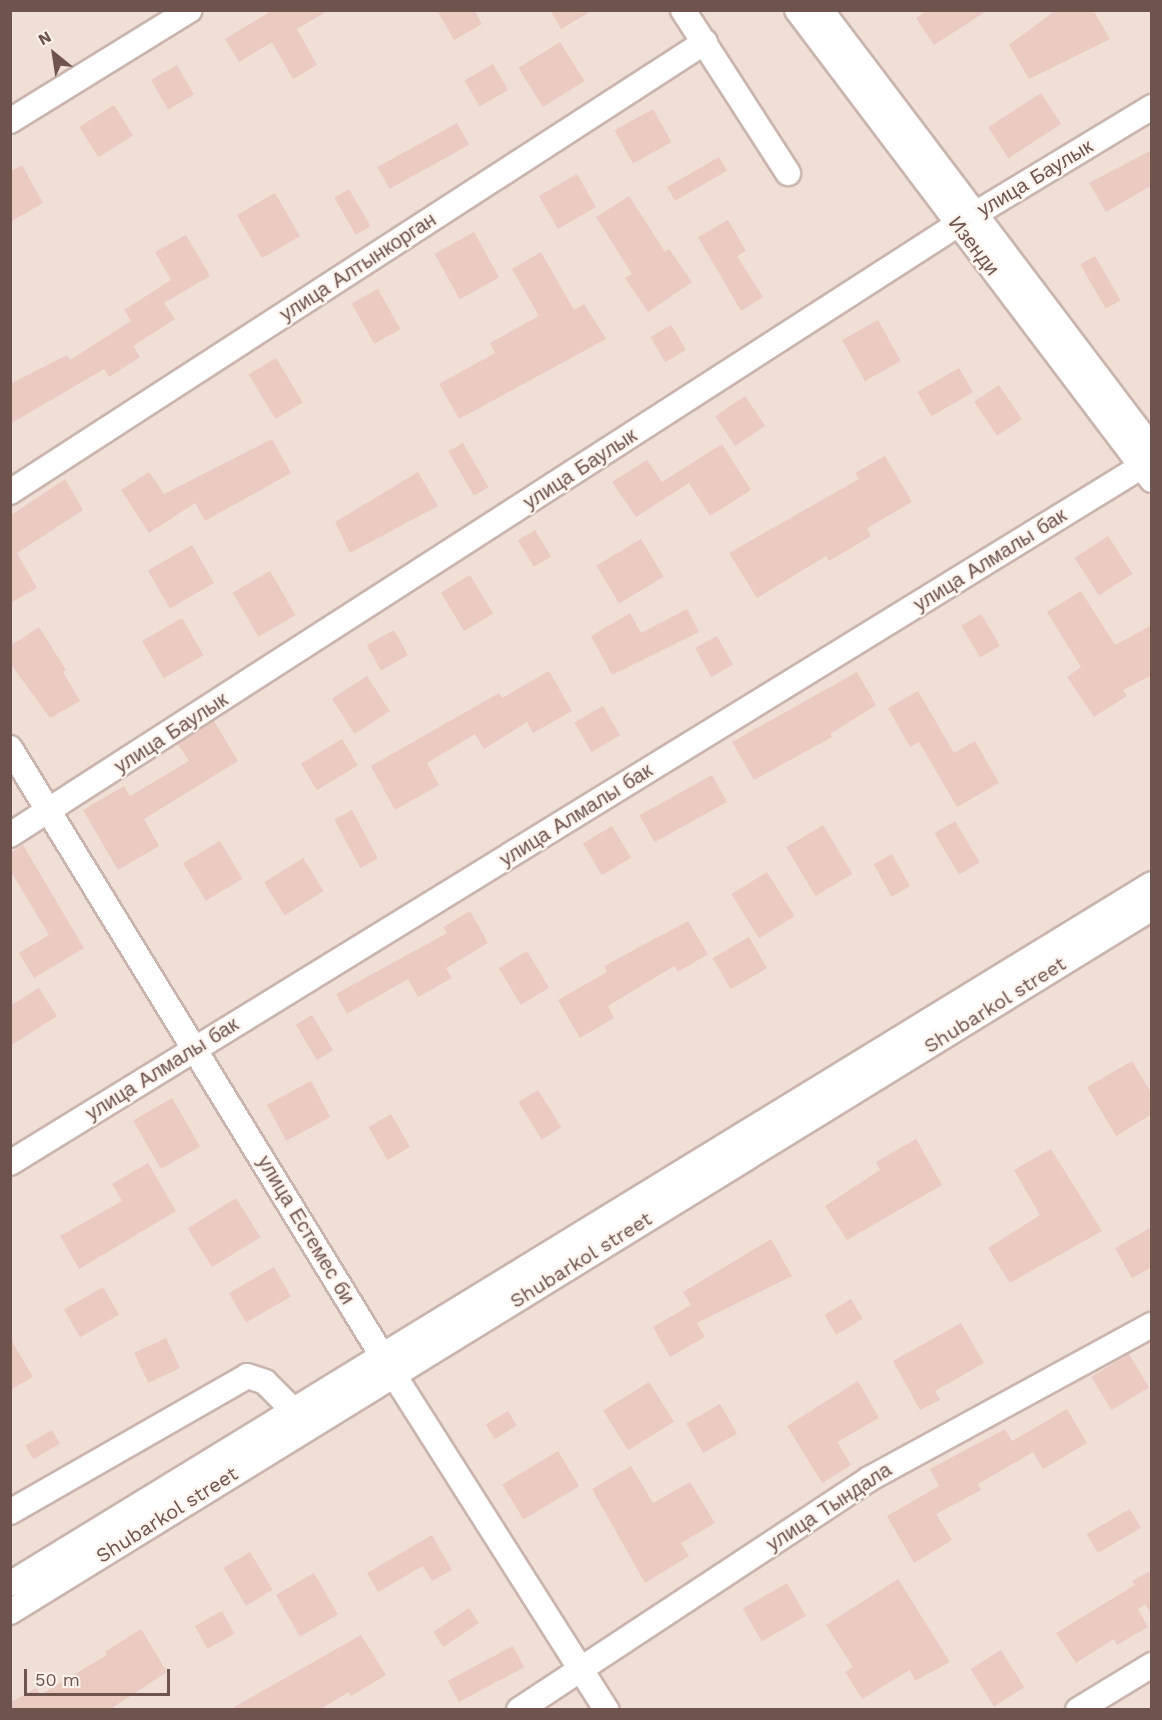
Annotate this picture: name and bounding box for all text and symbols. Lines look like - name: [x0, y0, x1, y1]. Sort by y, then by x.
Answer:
- north arrow: [24, 24, 84, 84]
- text: N: [35, 27, 55, 49]
- street label: улица Баулык: [973, 134, 1097, 222]
- street label: улица Алтынкорган: [275, 207, 441, 327]
- street label: Изенди: [944, 212, 1004, 280]
- street label: улица Баулык: [519, 423, 641, 515]
- street label: улица Алмалы бак: [909, 503, 1071, 617]
- street label: улица Баулык: [110, 687, 232, 779]
- street label: улица Алмалы бак: [495, 758, 657, 872]
- street label: Shubarkol street: [919, 952, 1071, 1058]
- street label: улица Алмалы бак: [81, 1012, 243, 1126]
- street label: улица Естемес би: [252, 1151, 360, 1309]
- street label: Shubarkol street: [505, 1207, 657, 1313]
- street label: улица Тындала: [762, 1458, 896, 1556]
- street label: Shubarkol street: [91, 1462, 243, 1568]
- scale bar: [27, 1657, 172, 1695]
- text: 50 m: [35, 1669, 80, 1690]

